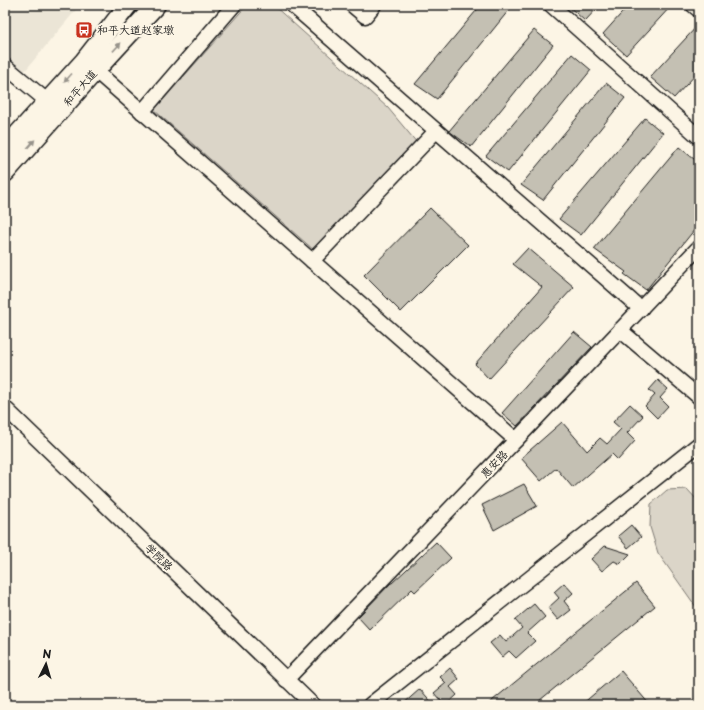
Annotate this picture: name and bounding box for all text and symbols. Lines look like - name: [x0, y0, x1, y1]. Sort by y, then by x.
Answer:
- bus stop icon: 和平大道赵家墩: [74, 20, 94, 40]
- place label: 和平大道赵家墩: [97, 21, 175, 38]
- one-way arrow: [113, 41, 122, 52]
- street label: 和平大道: [59, 65, 100, 110]
- one-way arrow: [64, 74, 73, 83]
- one-way arrow: [26, 139, 35, 148]
- street label: 惠安路: [476, 446, 511, 481]
- street label: 学院路: [142, 539, 177, 574]
- north arrow: [26, 644, 66, 684]
- text: N: [42, 645, 52, 662]

